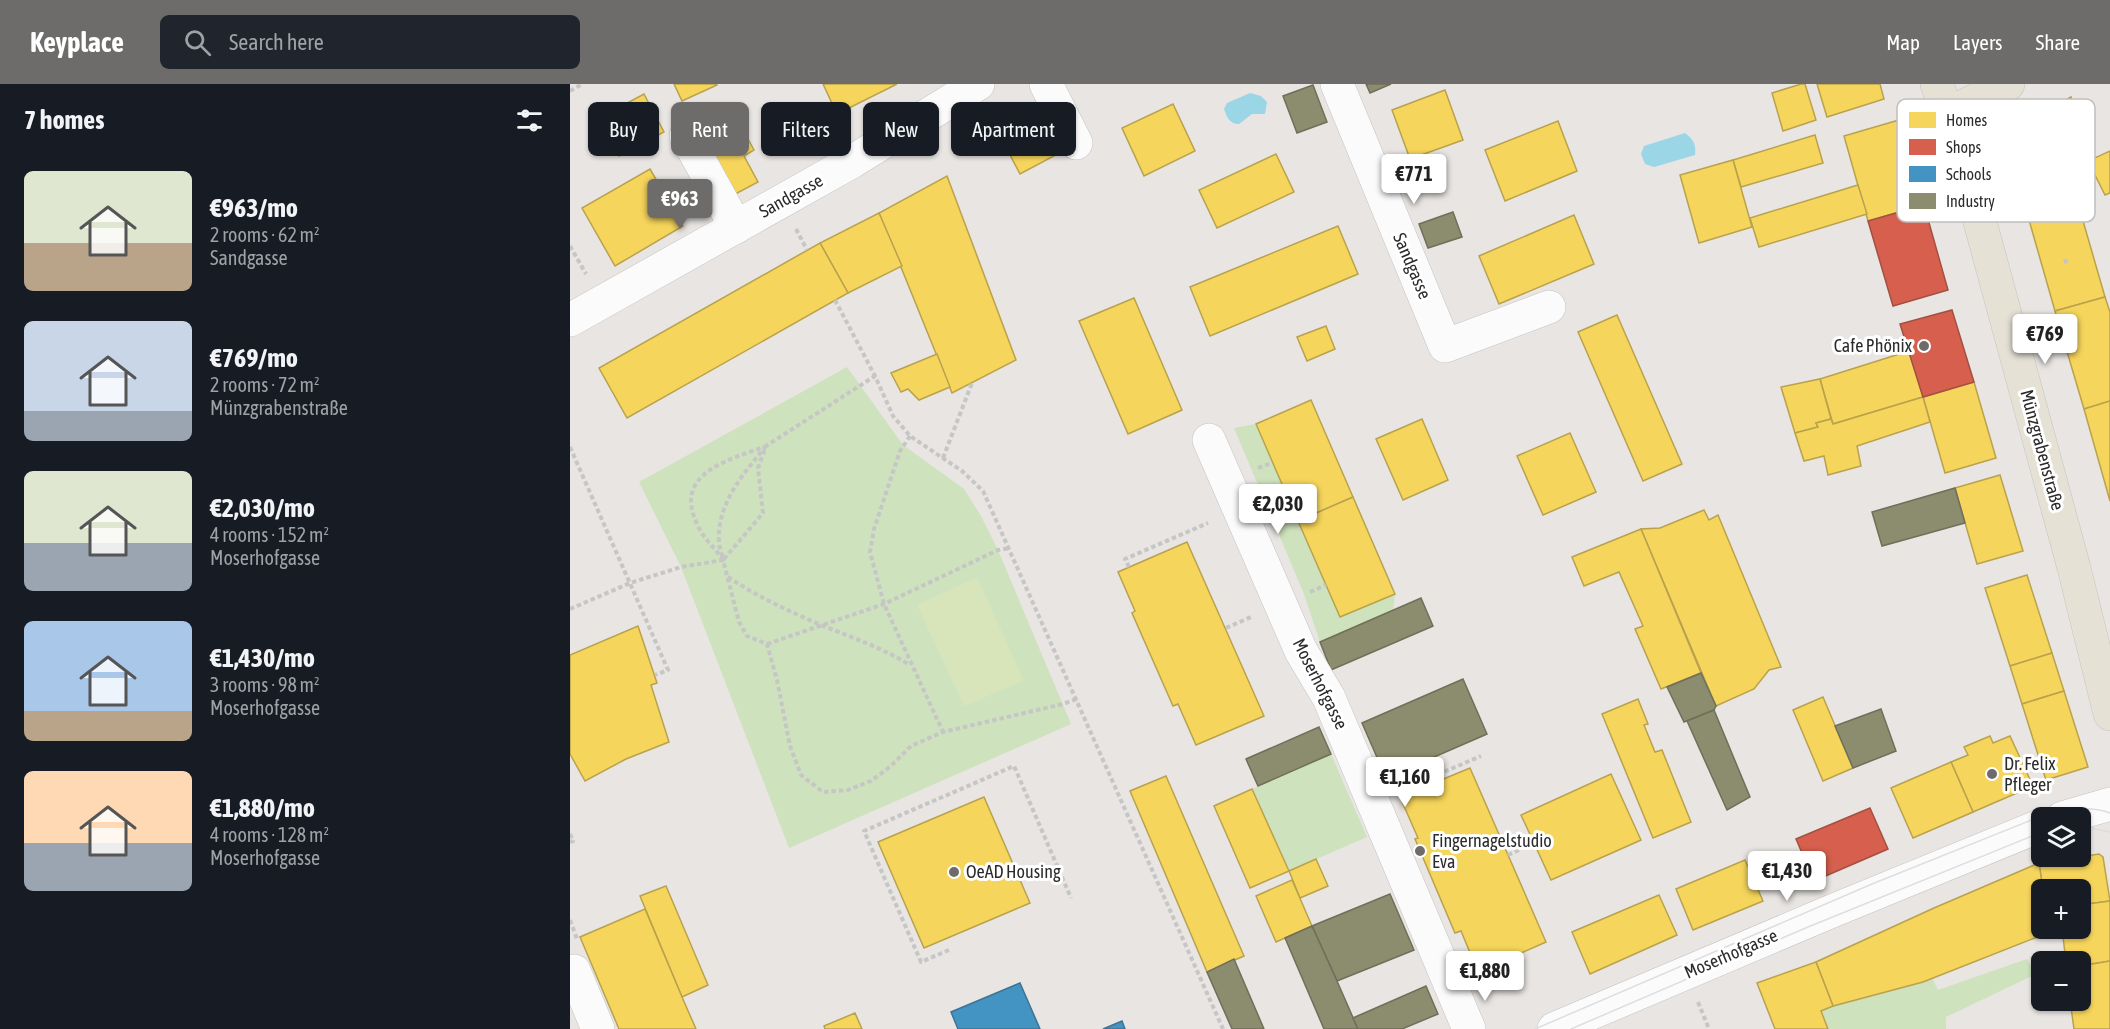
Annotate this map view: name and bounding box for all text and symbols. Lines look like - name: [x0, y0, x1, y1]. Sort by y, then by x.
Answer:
- search box: [160, 15, 580, 69]
- text: Keyplace: [30, 26, 124, 58]
- icon: search: [181, 26, 214, 59]
- text: Search here: [229, 29, 324, 55]
- text: Map: [1886, 30, 1920, 54]
- text: Layers: [1953, 30, 2003, 54]
- text: Share: [2036, 30, 2080, 54]
- legend: [1897, 99, 2095, 222]
- chip: Buy: [588, 102, 659, 156]
- chip: Rent: [671, 102, 749, 156]
- chip: Filters: [761, 102, 851, 156]
- chip: New: [863, 102, 939, 156]
- chip: Apartment: [951, 102, 1076, 156]
- icon: filters: [513, 104, 546, 137]
- text: 7 homes: [24, 105, 104, 135]
- text: Homes: [1946, 111, 1988, 129]
- text: Shops: [1946, 138, 1982, 157]
- pin: €771: [1378, 154, 1450, 205]
- text: €771: [1395, 162, 1433, 185]
- text: Schools: [1946, 165, 1992, 183]
- street label: Sandgasse: [755, 169, 826, 222]
- pin: €963: [644, 179, 716, 230]
- text: €963: [661, 187, 699, 210]
- text: Industry: [1946, 192, 1995, 211]
- text: €963/mo: [210, 193, 298, 223]
- icon: home: [72, 195, 144, 267]
- text: 2 rooms · 62 m²: [210, 223, 320, 246]
- street label: Sandgasse: [1389, 230, 1436, 302]
- text: Sandgasse: [210, 246, 288, 269]
- pin: €769: [2009, 314, 2081, 365]
- text: €769: [2026, 322, 2064, 345]
- place label: Cafe Phönix: [1834, 335, 1912, 356]
- marker: Cafe Phönix: [1917, 339, 1931, 353]
- text: €769/mo: [210, 343, 298, 373]
- icon: home: [72, 345, 144, 417]
- text: 2 rooms · 72 m²: [210, 373, 320, 396]
- street label: Münzgrabenstraße: [2016, 387, 2069, 512]
- text: Münzgrabenstraße: [210, 396, 348, 419]
- pin: €2,030: [1229, 484, 1327, 535]
- text: €2,030: [1253, 492, 1303, 515]
- text: €2,030/mo: [210, 493, 315, 523]
- icon: home: [72, 495, 144, 567]
- text: 4 rooms · 152 m²: [210, 523, 329, 546]
- text: Moserhofgasse: [210, 546, 320, 569]
- street label: Moserhofgasse: [1289, 635, 1352, 733]
- text: €1,430/mo: [210, 643, 315, 673]
- icon: home: [72, 645, 144, 717]
- text: 3 rooms · 98 m²: [210, 673, 320, 696]
- text: Moserhofgasse: [210, 696, 320, 719]
- place label: Dr. Felix Pfleger: [2004, 753, 2056, 795]
- pin: €1,160: [1356, 757, 1454, 808]
- text: €1,160: [1380, 765, 1430, 788]
- marker: Dr. Felix Pfleger: [1985, 767, 1999, 781]
- text: €1,880/mo: [210, 793, 315, 823]
- icon: home: [72, 795, 144, 867]
- map controls: [2031, 807, 2091, 1011]
- button: layers: [2031, 807, 2091, 867]
- text: 4 rooms · 128 m²: [210, 823, 329, 846]
- place label: Fingernagelstudio Eva: [1432, 830, 1552, 872]
- marker: Fingernagelstudio Eva: [1413, 844, 1427, 858]
- text: Moserhofgasse: [210, 846, 320, 869]
- pin: €1,430: [1738, 851, 1836, 902]
- text: €1,430: [1762, 859, 1812, 882]
- place label: OeAD Housing: [966, 861, 1061, 882]
- marker: OeAD Housing: [947, 865, 961, 879]
- button: +: [2031, 879, 2091, 939]
- street label: Moserhofgasse: [1681, 925, 1781, 983]
- pin: €1,880: [1436, 951, 1534, 1002]
- button: −: [2031, 951, 2091, 1011]
- text: €1,880: [1460, 959, 1510, 982]

